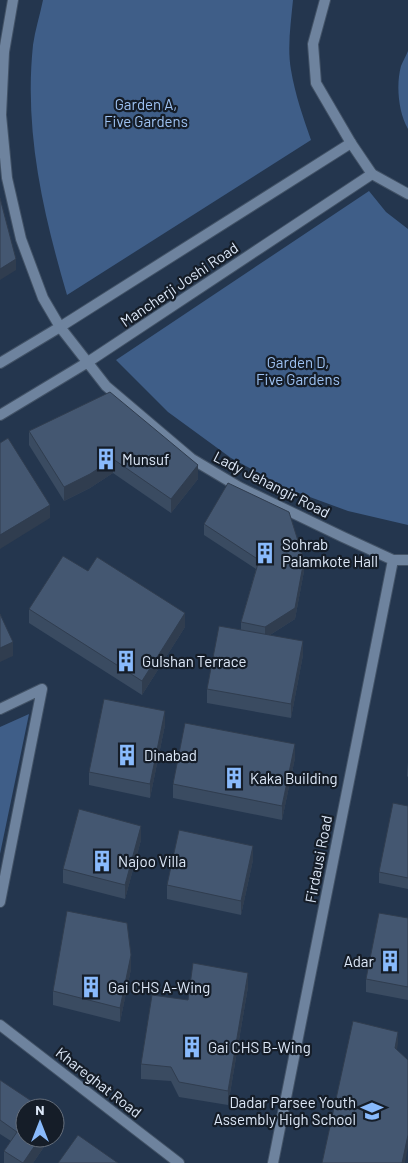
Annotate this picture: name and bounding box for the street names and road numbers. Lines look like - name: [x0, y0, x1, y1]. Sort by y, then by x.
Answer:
- street label: Mancherji Joshi Road: [117, 238, 241, 330]
- street label: Lady Jehangir Road: [211, 447, 333, 521]
- street label: Firdausi Road: [301, 814, 335, 904]
- street label: Khareghat Road: [53, 1043, 145, 1121]

